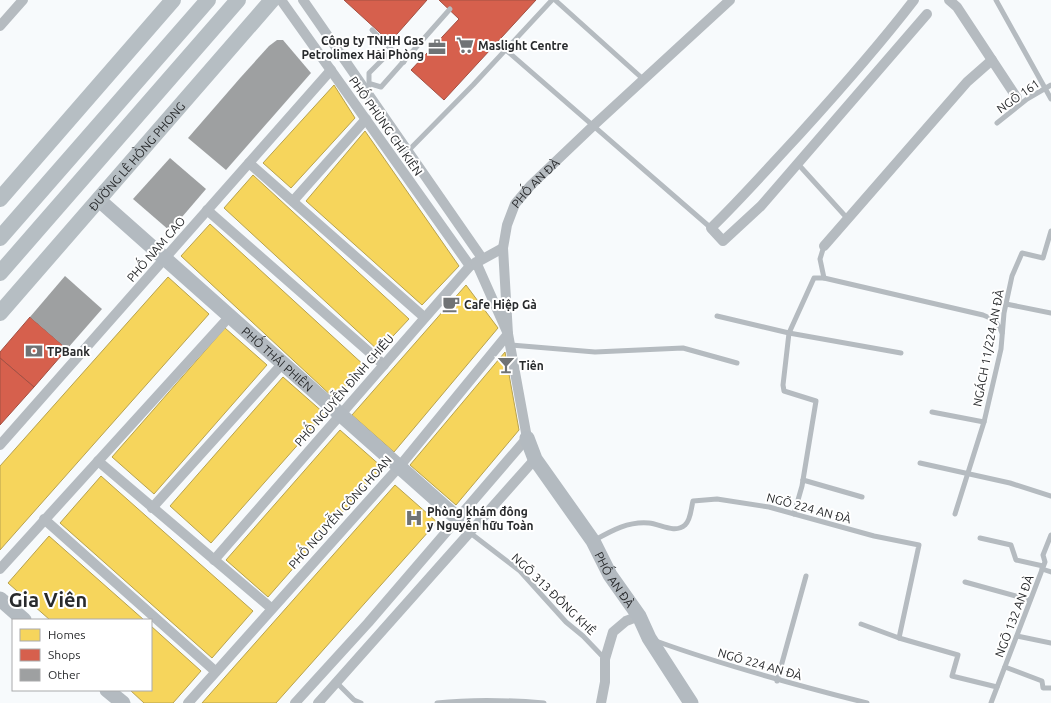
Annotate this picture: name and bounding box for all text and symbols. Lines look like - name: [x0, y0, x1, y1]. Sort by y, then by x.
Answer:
- place label: Công ty TNHH Gas Petrolimex Hải Phòng: [301, 34, 424, 61]
- supermarket icon: Maslight Centre: [455, 35, 475, 55]
- office icon: Công ty TNHH Gas Petrolimex Hải Phòng: [427, 37, 447, 57]
- place label: Maslight Centre: [478, 39, 568, 52]
- street label: PHỐ PHÙNG CHÍ KIÊN: [347, 72, 427, 178]
- street label: NGÕ 161: [994, 77, 1042, 115]
- street label: ĐƯỜNG LÊ HỒNG PHONG: [86, 99, 187, 213]
- street label: PHỐ AN ĐÀ: [508, 155, 562, 210]
- street label: PHỐ NAM CAO: [122, 212, 188, 284]
- street label: NGÁCH 11/224 AN ĐÀ: [970, 288, 1006, 408]
- cafe icon: Cafe Hiệp Gà: [441, 294, 461, 314]
- place label: Cafe Hiệp Gà: [464, 298, 537, 311]
- street label: PHỐ THÁI PHIÊN: [240, 324, 316, 394]
- street label: PHỐ NGUYỄN ĐÌNH CHIỂU: [290, 330, 396, 448]
- bank icon: TPBank: [24, 341, 44, 361]
- place label: TPBank: [47, 345, 90, 358]
- bar icon: Tiên: [496, 355, 516, 375]
- place label: Tiên: [519, 359, 544, 372]
- street label: PHỐ NGUYỄN CÔNG HOAN: [284, 451, 394, 571]
- street label: NGÕ 224 AN ĐÀ: [765, 490, 853, 526]
- place label: Phòng khám đông y Nguyễn hữu Toàn: [427, 505, 534, 532]
- hospital icon: Phòng khám đông y Nguyễn hữu Toàn: [404, 508, 424, 528]
- street label: PHỐ AN ĐÀ: [593, 549, 637, 610]
- street label: NGÕ 313 ĐÔNG KHÊ: [509, 551, 599, 638]
- street label: NGÕ 132 AN ĐÀ: [992, 573, 1036, 659]
- district label: Gia Viên: [9, 588, 87, 611]
- legend: [12, 619, 152, 691]
- text: Homes: [48, 628, 86, 641]
- street label: NGÕ 224 AN ĐÀ: [716, 646, 804, 682]
- text: Shops: [48, 648, 80, 661]
- text: Other: [48, 668, 81, 681]

